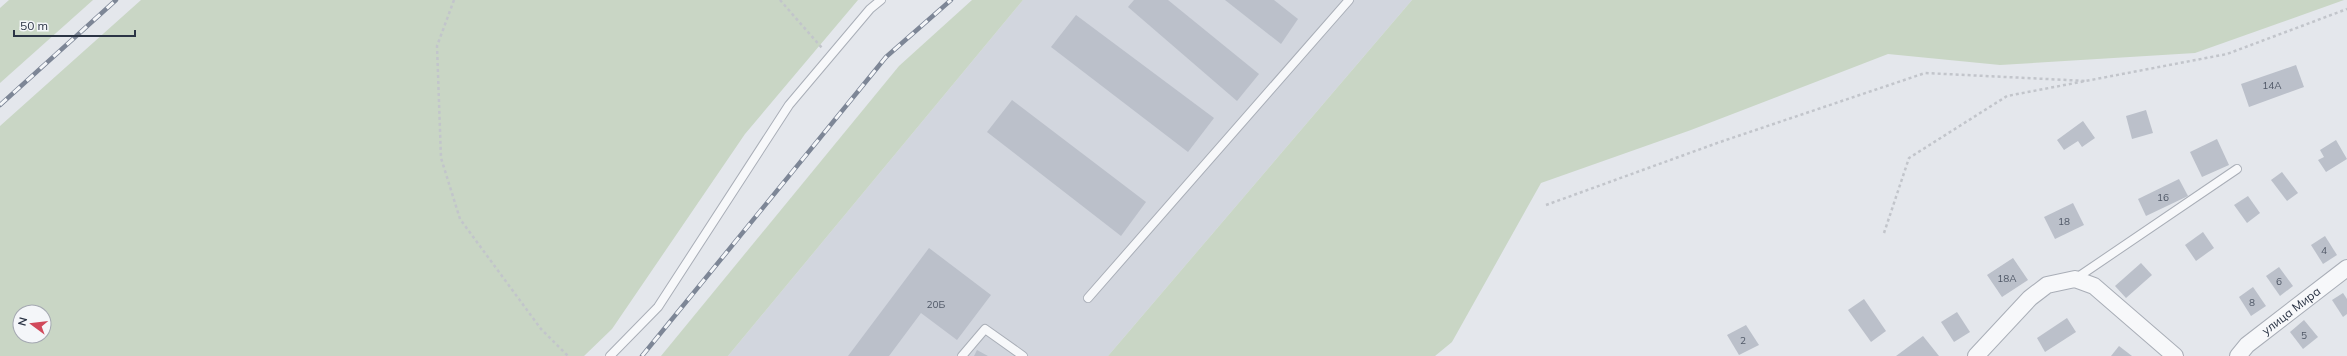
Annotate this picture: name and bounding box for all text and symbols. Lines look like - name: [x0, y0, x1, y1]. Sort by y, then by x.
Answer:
- scale bar: [14, 12, 135, 38]
- text: 50 m: [20, 18, 48, 33]
- house number: 14А: [2262, 79, 2282, 92]
- house number: 16: [2157, 191, 2169, 204]
- house number: 18: [2058, 215, 2070, 228]
- house number: 4: [2321, 244, 2327, 257]
- house number: 18А: [1997, 272, 2017, 285]
- house number: 6: [2276, 275, 2282, 288]
- street label: улица Мира: [2258, 283, 2323, 338]
- house number: 8: [2249, 296, 2255, 309]
- house number: 20Б: [927, 298, 946, 311]
- north arrow: [12, 304, 52, 344]
- text: N: [15, 316, 30, 327]
- house number: 5: [2301, 329, 2307, 342]
- house number: 2: [1740, 334, 1746, 347]

